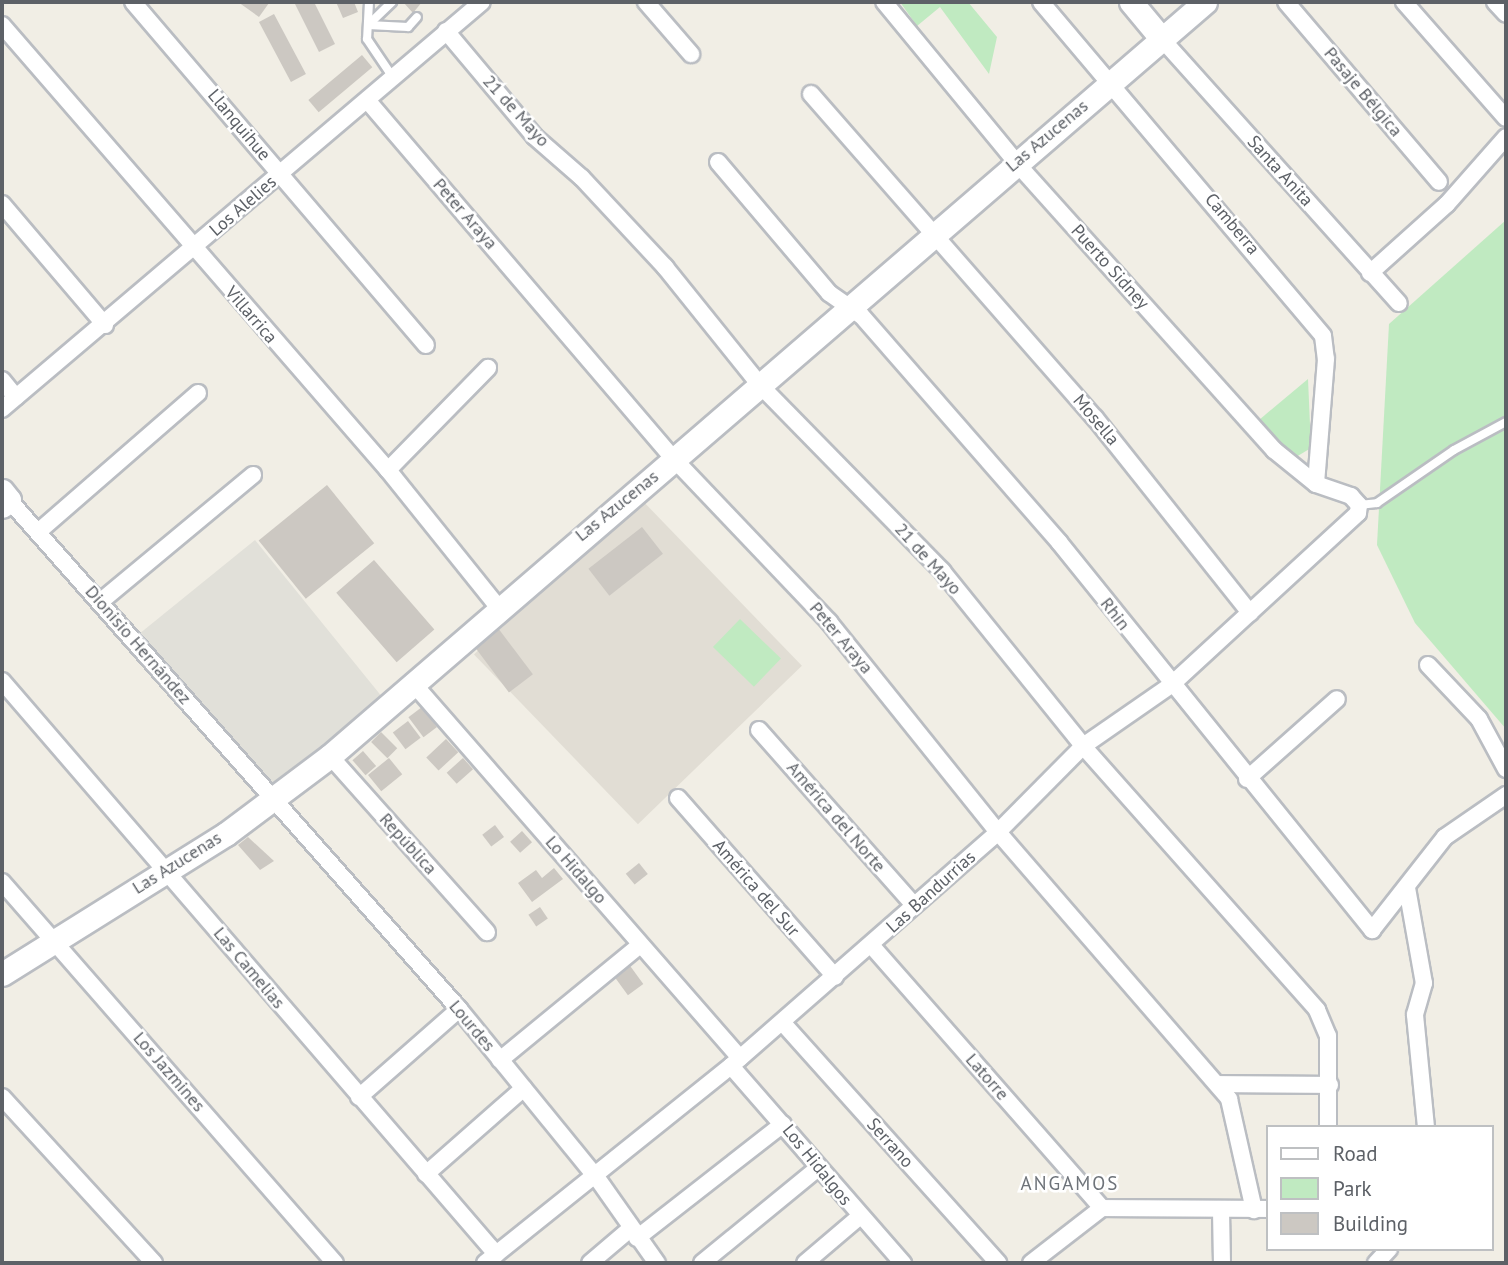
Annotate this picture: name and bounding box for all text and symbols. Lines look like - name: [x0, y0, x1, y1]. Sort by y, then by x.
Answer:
- street label: Pasaje Bélgica: [1319, 43, 1407, 141]
- street label: 21 de Mayo: [478, 71, 554, 151]
- street label: Llanquihue: [203, 85, 275, 165]
- street label: Las Azucenas: [1001, 95, 1093, 177]
- street label: Santa Anita: [1242, 131, 1318, 211]
- street label: Los Alelies: [205, 171, 281, 241]
- street label: Peter Araya: [428, 174, 502, 254]
- street label: Camberra: [1200, 189, 1264, 259]
- street label: Puerto Sidney: [1066, 220, 1154, 314]
- street label: Villarrica: [220, 282, 282, 348]
- street label: Mosella: [1068, 390, 1124, 450]
- street label: Las Azucenas: [571, 466, 663, 546]
- street label: 21 de Mayo: [890, 519, 966, 599]
- street label: Dionisio Hernández: [81, 581, 195, 709]
- street label: Rhin: [1096, 593, 1134, 635]
- street label: Peter Araya: [805, 598, 877, 678]
- street label: América del Norte: [782, 757, 890, 877]
- street label: República: [375, 809, 441, 879]
- street label: Las Azucenas: [128, 827, 226, 899]
- street label: Lo Hidalgo: [541, 832, 611, 908]
- street label: América del Sur: [708, 835, 804, 941]
- street label: Las Bandurrias: [882, 846, 980, 938]
- street label: Las Camelias: [209, 923, 289, 1013]
- street label: Lourdes: [444, 996, 500, 1056]
- street label: Los Jazmines: [129, 1028, 209, 1116]
- street label: Latorre: [961, 1049, 1013, 1105]
- street label: Serrano: [862, 1114, 918, 1172]
- street label: Los Hidalgos: [778, 1120, 856, 1210]
- legend: [1266, 1125, 1494, 1251]
- text: Road: [1333, 1140, 1377, 1167]
- district label: ANGAMOS: [1021, 1173, 1119, 1195]
- text: Park: [1333, 1175, 1372, 1202]
- text: Building: [1333, 1210, 1408, 1237]

